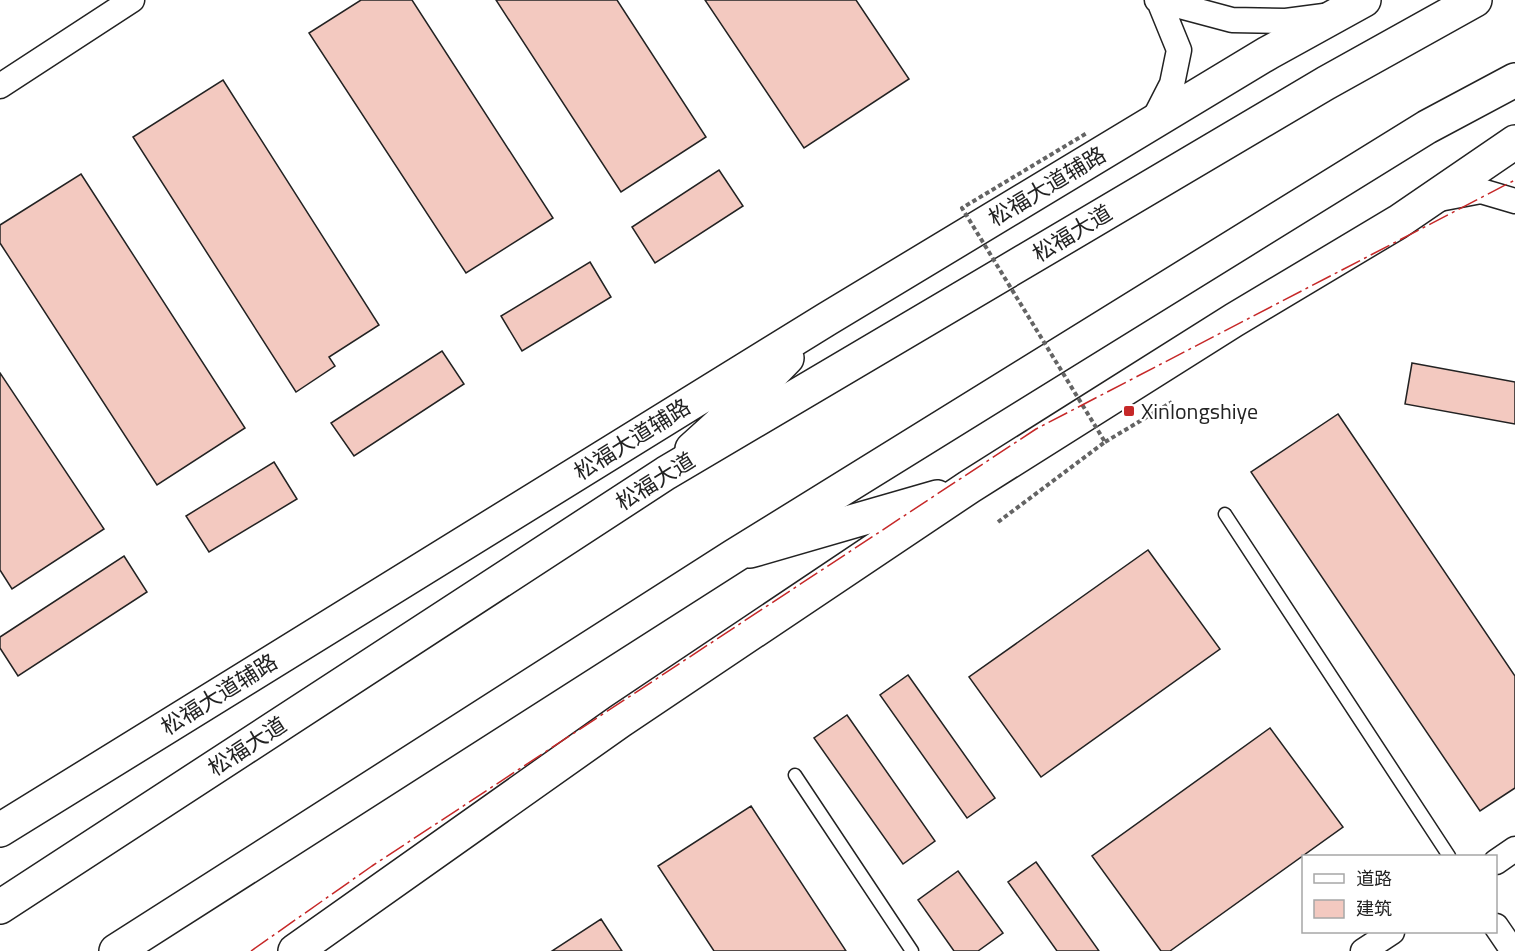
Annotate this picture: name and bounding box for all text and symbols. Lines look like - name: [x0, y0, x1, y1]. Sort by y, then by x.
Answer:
- street label: 松福大道辅路: [982, 137, 1112, 235]
- street label: 松福大道: [1026, 196, 1118, 270]
- street label: 松福大道辅路: [569, 393, 695, 485]
- place label: Xinlongshiye: [1141, 394, 1258, 428]
- marker: Xinlongshiye: [1122, 404, 1136, 418]
- street label: 松福大道: [611, 446, 699, 516]
- street label: 松福大道辅路: [154, 645, 284, 743]
- street label: 松福大道: [201, 708, 293, 784]
- legend: [1302, 855, 1497, 933]
- text: 道路: [1356, 865, 1392, 892]
- text: 建筑: [1356, 895, 1392, 922]

